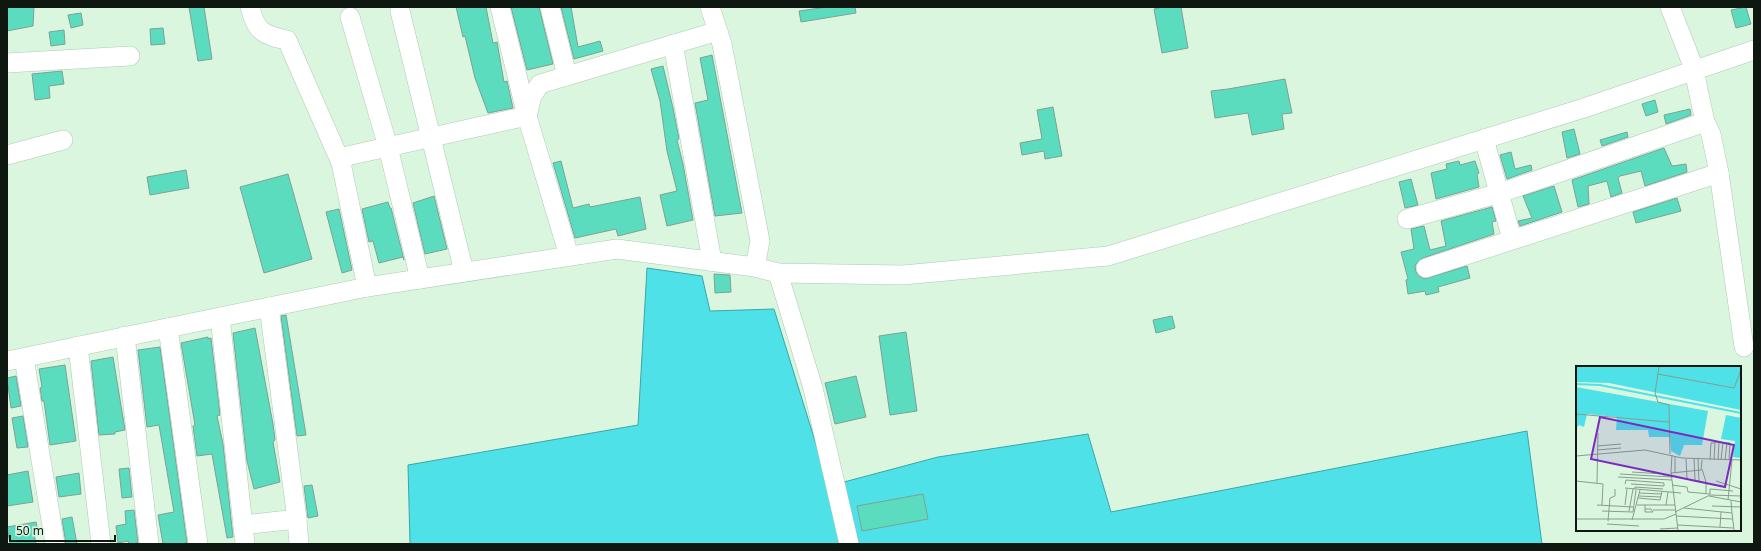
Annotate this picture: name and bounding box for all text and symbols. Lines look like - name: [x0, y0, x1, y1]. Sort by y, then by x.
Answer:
- inset map: [1576, 366, 1741, 531]
- scale bar: [10, 517, 115, 543]
- text: 50 m: [16, 522, 44, 539]

